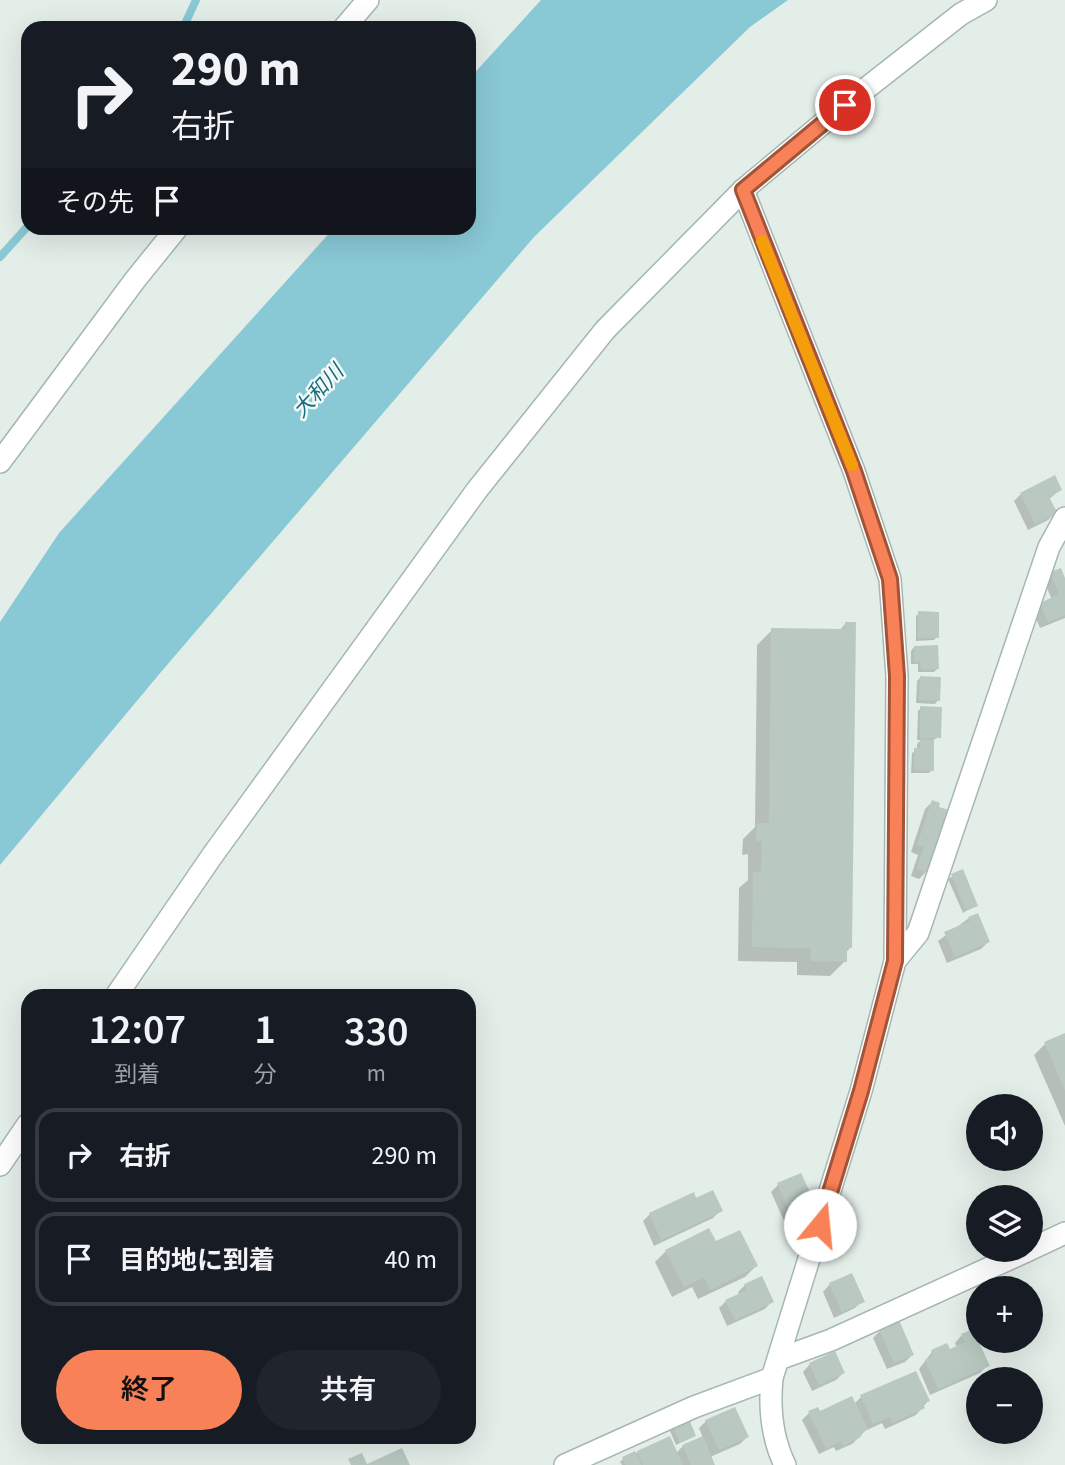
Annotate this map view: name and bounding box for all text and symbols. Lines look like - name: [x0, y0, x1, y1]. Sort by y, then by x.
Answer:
- text: 290 m: [171, 35, 300, 105]
- icon: right: [56, 49, 147, 140]
- pin: [815, 75, 875, 135]
- icon: arrive: [826, 86, 864, 124]
- text: 右折: [171, 104, 235, 150]
- icon: arrive: [148, 182, 186, 220]
- text: その先: [56, 184, 134, 221]
- water label: 大和川: [286, 356, 352, 424]
- text: 12:07: [88, 1000, 186, 1060]
- text: 1: [254, 1000, 276, 1060]
- text: 330: [344, 1002, 409, 1062]
- text: m: [367, 1057, 386, 1090]
- text: 到着: [114, 1058, 160, 1091]
- text: 分: [254, 1058, 277, 1091]
- map controls: [966, 1094, 1043, 1444]
- button: sound: [966, 1094, 1043, 1171]
- icon: right: [60, 1136, 98, 1174]
- text: 290 m: [371, 1137, 437, 1174]
- text: 右折: [119, 1138, 171, 1175]
- button: layers: [966, 1185, 1043, 1262]
- position arrow: [783, 1188, 857, 1262]
- icon: arrive: [60, 1240, 98, 1278]
- text: 40 m: [384, 1241, 437, 1278]
- text: 目的地に到着: [119, 1242, 275, 1279]
- button: +: [966, 1276, 1043, 1353]
- button: 終了: [56, 1350, 242, 1430]
- button: 共有: [256, 1350, 441, 1430]
- button: −: [966, 1367, 1043, 1444]

